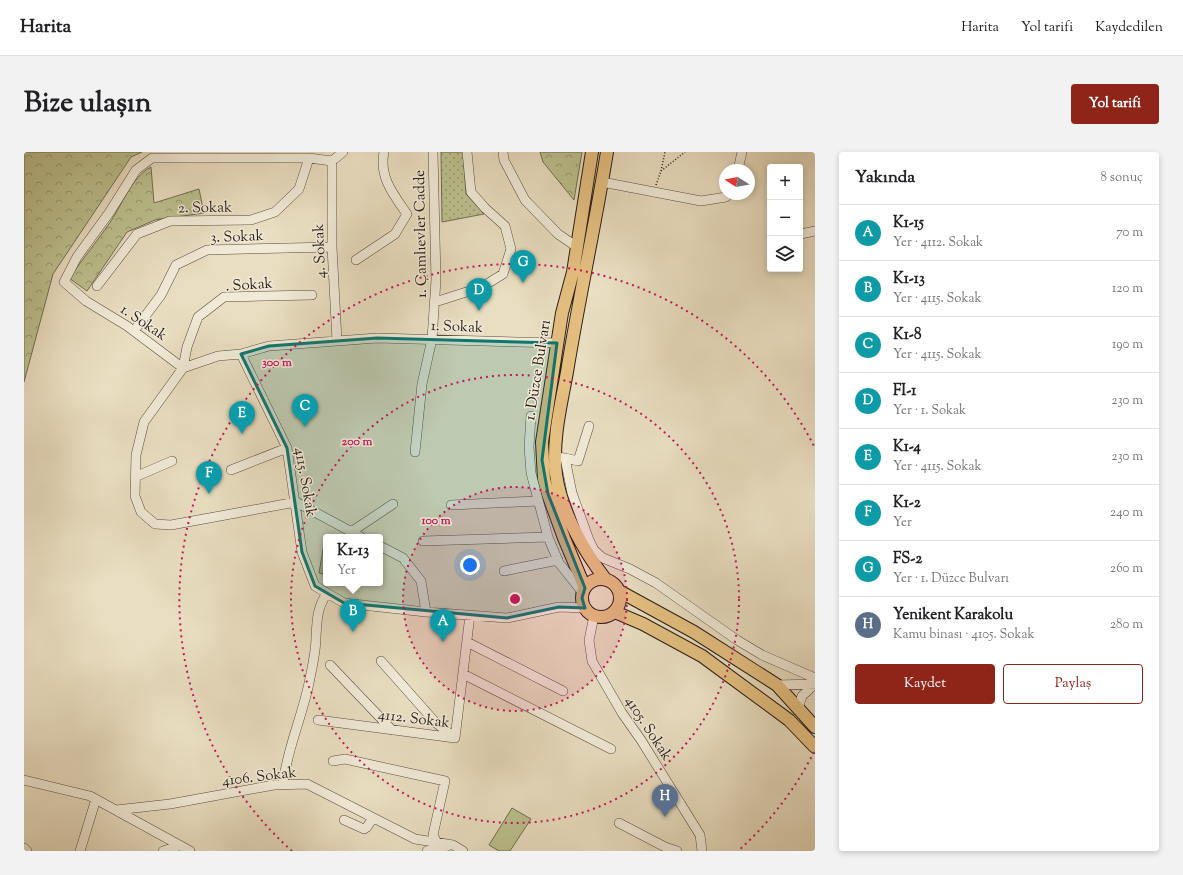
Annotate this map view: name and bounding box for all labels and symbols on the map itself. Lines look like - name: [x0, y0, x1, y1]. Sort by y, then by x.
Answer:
- north arrow: [719, 164, 755, 200]
- street label: 1. Çamlıevler Cadde: [410, 170, 433, 298]
- street label: 2. Sokak: [178, 198, 232, 219]
- street label: 4. Sokak: [309, 223, 332, 279]
- street label: 3. Sokak: [210, 226, 264, 249]
- pin: G: [510, 250, 536, 283]
- street label: . Sokak: [225, 273, 273, 298]
- pin: D: [466, 278, 492, 311]
- street label: 1. Sokak: [116, 300, 171, 347]
- street label: 1. Sokak: [430, 316, 484, 339]
- street label: 1. Düzce Bulvarı: [520, 318, 557, 422]
- text: 300 m: [262, 354, 292, 372]
- pin: C: [292, 394, 318, 427]
- pin: E: [229, 401, 255, 434]
- text: 200 m: [342, 433, 372, 451]
- street label: 4115. Sokak: [288, 446, 321, 519]
- pin: F: [196, 461, 222, 494]
- text: 100 m: [420, 512, 451, 530]
- your location: [460, 555, 480, 575]
- centre of rings: [508, 592, 522, 606]
- pin: B: [340, 599, 366, 632]
- pin: A: [430, 609, 456, 642]
- street label: 4105. Sokak: [619, 693, 676, 765]
- street label: 4112. Sokak: [377, 705, 451, 734]
- street label: 4106. Sokak: [221, 763, 298, 792]
- pin: H: [652, 784, 678, 817]

